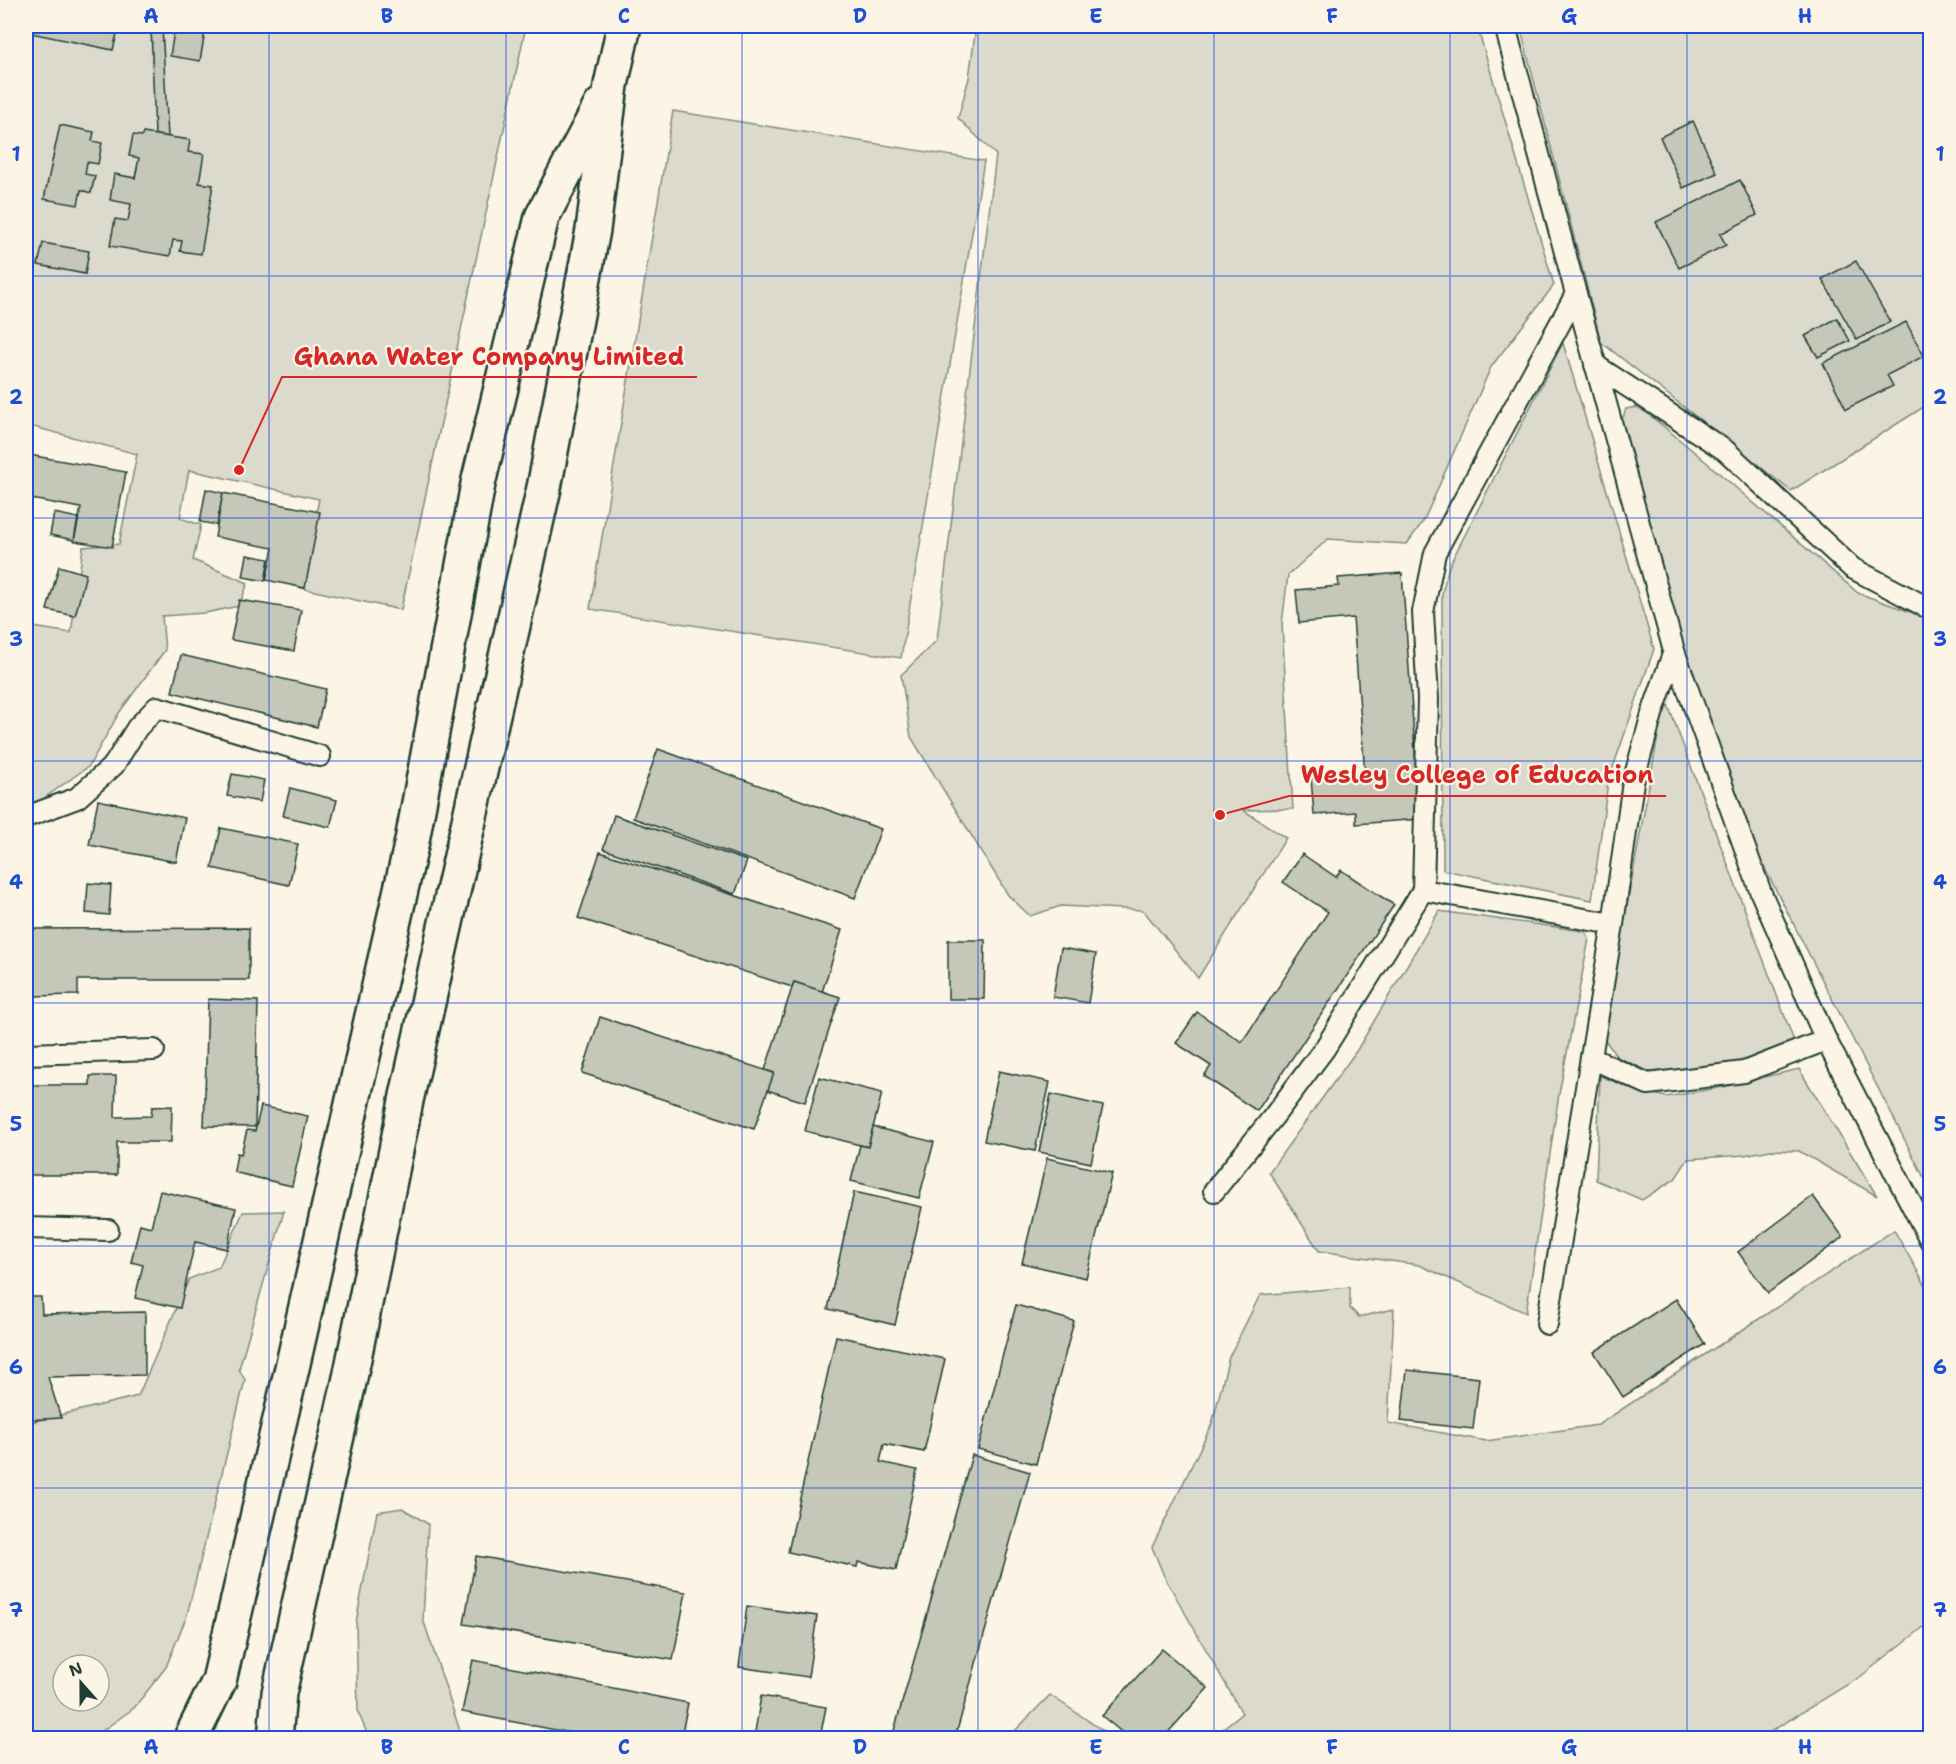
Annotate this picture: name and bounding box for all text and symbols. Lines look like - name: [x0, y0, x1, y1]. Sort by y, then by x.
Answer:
- text: A: [143, 3, 159, 29]
- text: B: [381, 3, 393, 29]
- text: C: [618, 3, 630, 29]
- text: D: [853, 3, 867, 29]
- text: E: [1089, 3, 1103, 29]
- text: F: [1326, 3, 1338, 29]
- text: G: [1561, 3, 1577, 29]
- text: H: [1798, 3, 1812, 29]
- text: 1: [11, 141, 21, 167]
- text: 1: [1935, 141, 1945, 167]
- callout: Ghana Water Company Limited: [282, 335, 697, 377]
- text: Ghana Water Company Limited: [294, 341, 684, 373]
- text: 2: [9, 384, 23, 410]
- text: 2: [1933, 384, 1947, 410]
- text: 3: [9, 626, 23, 652]
- text: 3: [1933, 626, 1947, 652]
- callout: Wesley College of Education: [1289, 754, 1666, 796]
- text: Wesley College of Education: [1301, 759, 1653, 791]
- text: 4: [9, 869, 23, 895]
- text: 4: [1933, 869, 1947, 895]
- text: 5: [10, 1111, 22, 1137]
- text: 5: [1934, 1111, 1946, 1137]
- text: 6: [9, 1354, 23, 1380]
- text: 6: [1933, 1354, 1947, 1380]
- text: 7: [9, 1597, 23, 1623]
- text: 7: [1933, 1597, 1947, 1623]
- north arrow: [51, 1653, 111, 1713]
- text: N: [66, 1657, 85, 1682]
- text: A: [143, 1734, 159, 1760]
- text: B: [381, 1734, 393, 1760]
- text: C: [618, 1734, 630, 1760]
- text: D: [853, 1734, 867, 1760]
- text: E: [1089, 1734, 1103, 1760]
- text: F: [1326, 1734, 1338, 1760]
- text: G: [1561, 1734, 1577, 1760]
- text: H: [1798, 1734, 1812, 1760]

